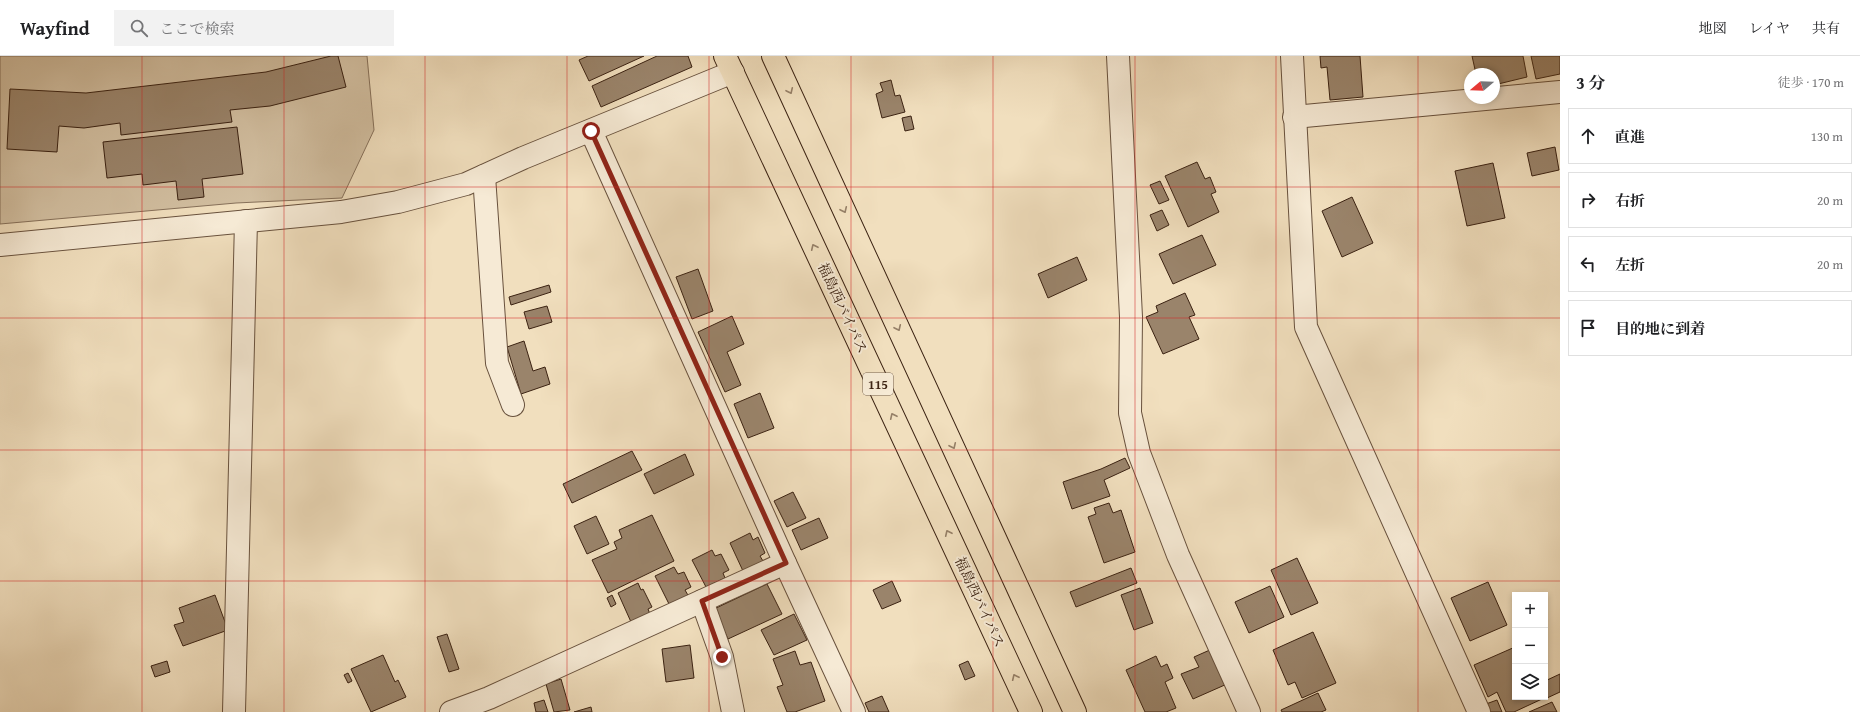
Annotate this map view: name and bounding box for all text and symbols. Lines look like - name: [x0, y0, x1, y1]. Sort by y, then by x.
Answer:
- search box: [114, 10, 394, 46]
- text: Wayfind: [20, 14, 90, 42]
- icon: search: [128, 17, 150, 39]
- text: ここで検索: [160, 18, 235, 39]
- text: 地図: [1699, 18, 1727, 38]
- text: レイヤ: [1749, 18, 1790, 38]
- text: 共有: [1812, 18, 1840, 38]
- north arrow: [1464, 68, 1500, 104]
- text: 3 分: [1576, 70, 1606, 95]
- text: 徒歩 · 170 m: [1778, 73, 1844, 92]
- one-way arrow: [785, 87, 793, 95]
- route start: [582, 122, 600, 140]
- icon: ahead: [1577, 125, 1599, 147]
- text: 直進: [1615, 126, 1645, 147]
- text: 130 m: [1811, 127, 1843, 146]
- icon: right: [1577, 189, 1599, 211]
- text: 右折: [1615, 190, 1645, 211]
- text: 20 m: [1817, 191, 1843, 210]
- one-way arrow: [839, 205, 847, 213]
- one-way arrow: [811, 244, 819, 251]
- icon: left: [1577, 253, 1599, 275]
- text: 左折: [1615, 254, 1645, 275]
- text: 20 m: [1817, 255, 1843, 274]
- street label: 福島西バイパス: [813, 259, 873, 357]
- icon: arrive: [1577, 317, 1599, 339]
- text: 目的地に到着: [1615, 318, 1705, 339]
- one-way arrow: [893, 323, 901, 331]
- road number: 115: [863, 373, 893, 395]
- one-way arrow: [890, 412, 898, 420]
- one-way arrow: [948, 441, 956, 449]
- one-way arrow: [945, 530, 953, 538]
- street label: 福島西バイパス: [950, 553, 1010, 651]
- map controls: [1512, 592, 1548, 700]
- button: +: [1512, 592, 1548, 628]
- button: −: [1512, 628, 1548, 664]
- route end: [713, 648, 731, 666]
- button: layers: [1512, 664, 1548, 700]
- one-way arrow: [1012, 673, 1020, 681]

